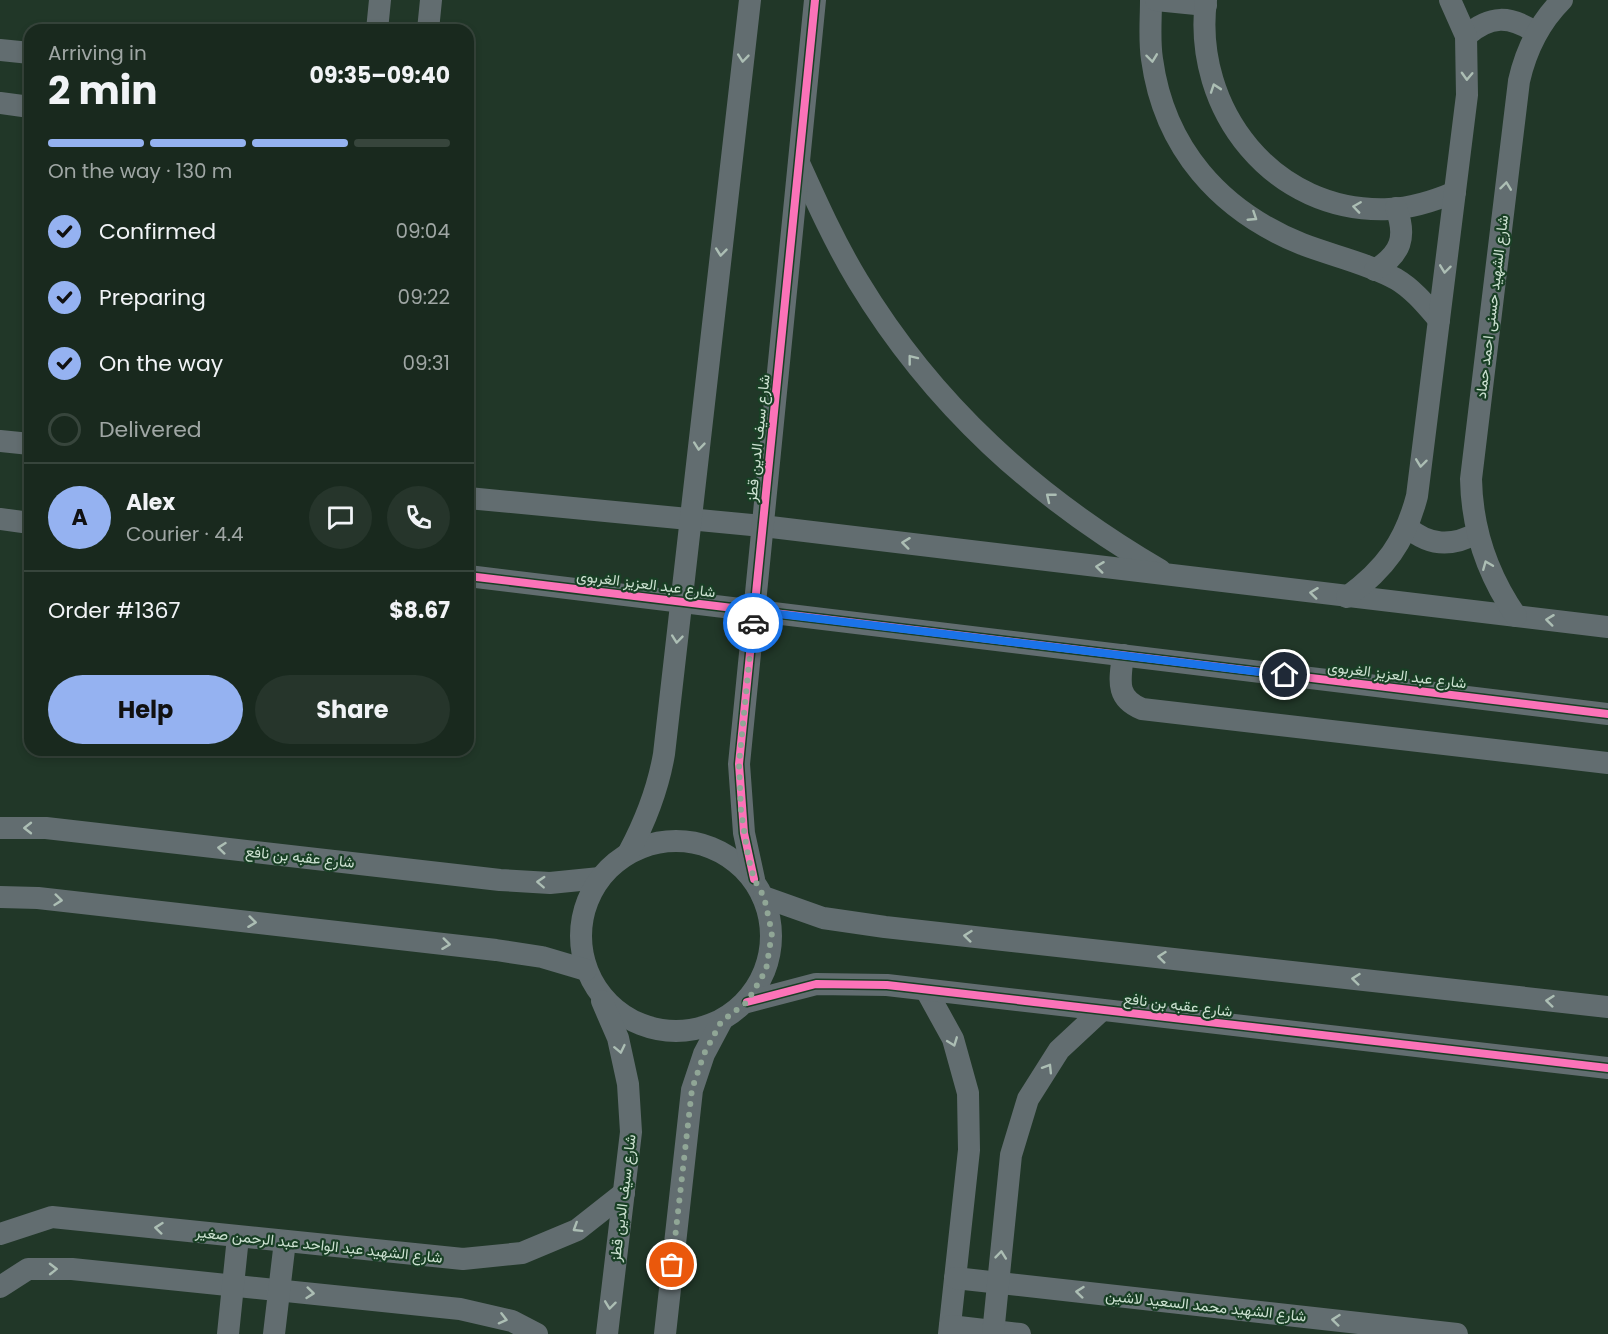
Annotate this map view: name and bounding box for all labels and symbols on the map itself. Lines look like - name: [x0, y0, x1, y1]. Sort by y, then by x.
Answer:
- one-way arrow: [737, 54, 750, 63]
- one-way arrow: [1146, 54, 1158, 63]
- one-way arrow: [1461, 71, 1474, 80]
- one-way arrow: [1209, 84, 1222, 94]
- one-way arrow: [1500, 181, 1512, 190]
- one-way arrow: [1353, 201, 1362, 213]
- one-way arrow: [1246, 210, 1257, 221]
- street label: شارع الشهيد حسنى احمد حماد: [1470, 214, 1514, 400]
- one-way arrow: [715, 247, 728, 256]
- one-way arrow: [1440, 265, 1452, 274]
- one-way arrow: [909, 355, 920, 366]
- street label: شارع سيف الدين قطز: [740, 373, 776, 504]
- one-way arrow: [694, 441, 706, 450]
- one-way arrow: [1415, 458, 1428, 468]
- one-way arrow: [1046, 493, 1057, 504]
- one-way arrow: [902, 538, 911, 550]
- one-way arrow: [1095, 561, 1105, 573]
- one-way arrow: [1482, 561, 1494, 572]
- street label: شارع عبد العزيز الغربوى: [575, 565, 717, 603]
- one-way arrow: [1310, 587, 1319, 600]
- courier: [723, 593, 783, 653]
- one-way arrow: [1545, 614, 1554, 627]
- one-way arrow: [672, 635, 684, 644]
- pin: [1259, 649, 1310, 700]
- street label: شارع عبد العزيز الغربوى: [1326, 656, 1468, 694]
- one-way arrow: [24, 822, 33, 834]
- street label: شارع عقبه بن نافع: [244, 840, 356, 874]
- one-way arrow: [218, 842, 227, 855]
- one-way arrow: [537, 876, 546, 889]
- one-way arrow: [54, 893, 63, 906]
- one-way arrow: [248, 915, 257, 928]
- one-way arrow: [964, 930, 973, 943]
- one-way arrow: [441, 937, 450, 950]
- one-way arrow: [1158, 952, 1167, 964]
- one-way arrow: [1351, 973, 1361, 986]
- street label: شارع عقبه بن نافع: [1122, 987, 1234, 1023]
- one-way arrow: [1545, 995, 1554, 1007]
- one-way arrow: [946, 1036, 958, 1047]
- one-way arrow: [613, 1044, 626, 1054]
- one-way arrow: [1040, 1064, 1051, 1075]
- street label: شارع سيف الدين قطز: [604, 1133, 642, 1264]
- street label: شارع الشهيد عبد الواحد عبد الرحمن صغير: [193, 1221, 444, 1269]
- one-way arrow: [573, 1221, 583, 1233]
- one-way arrow: [154, 1223, 163, 1235]
- pin: [646, 1239, 697, 1290]
- one-way arrow: [994, 1250, 1007, 1259]
- one-way arrow: [49, 1263, 58, 1275]
- street label: شارع الشهيد محمد السعيد لاشين: [1104, 1285, 1308, 1328]
- one-way arrow: [305, 1286, 314, 1299]
- one-way arrow: [1075, 1286, 1085, 1299]
- one-way arrow: [604, 1300, 617, 1309]
- one-way arrow: [498, 1312, 508, 1325]
- one-way arrow: [1332, 1315, 1341, 1327]

